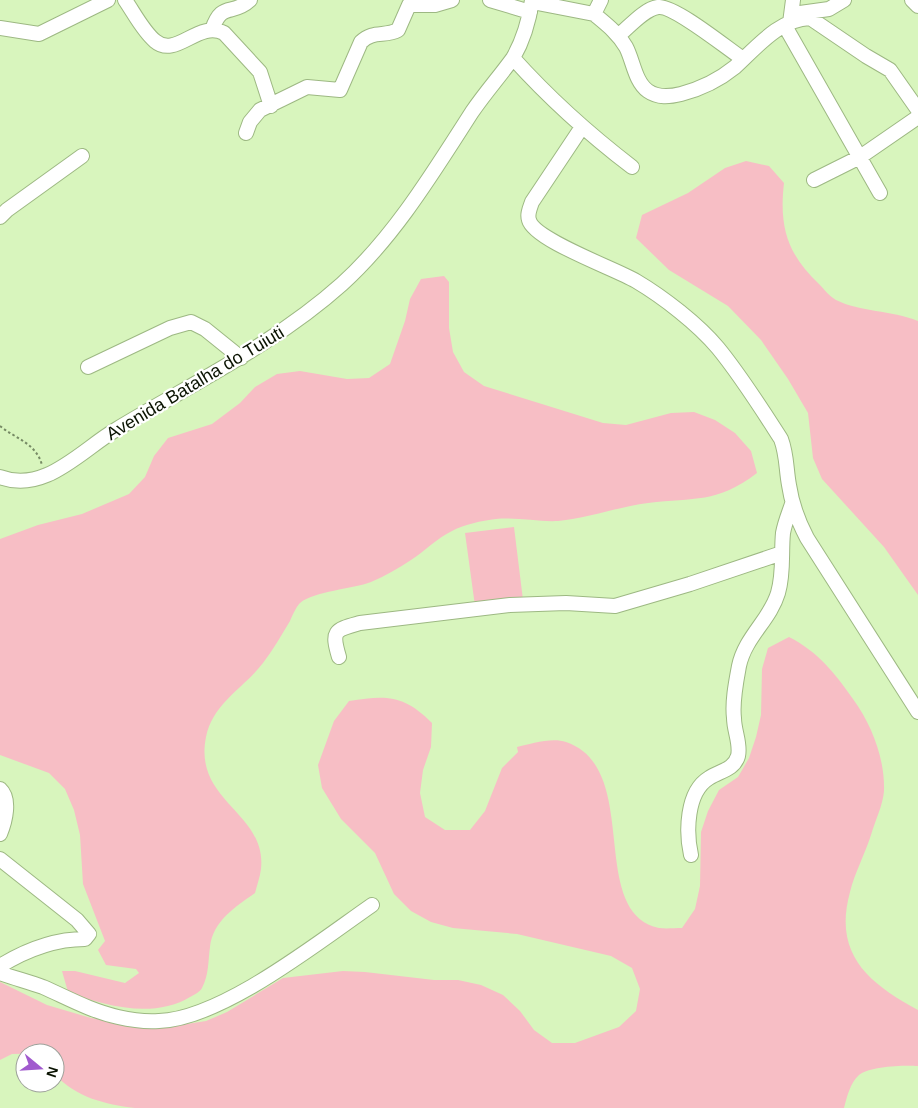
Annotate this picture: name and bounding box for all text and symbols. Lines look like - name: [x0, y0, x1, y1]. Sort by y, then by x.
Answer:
- street label: Avenida Batalha do Tuiuti: [102, 322, 288, 444]
- north arrow: [15, 1043, 65, 1093]
- text: N: [43, 1065, 62, 1079]

